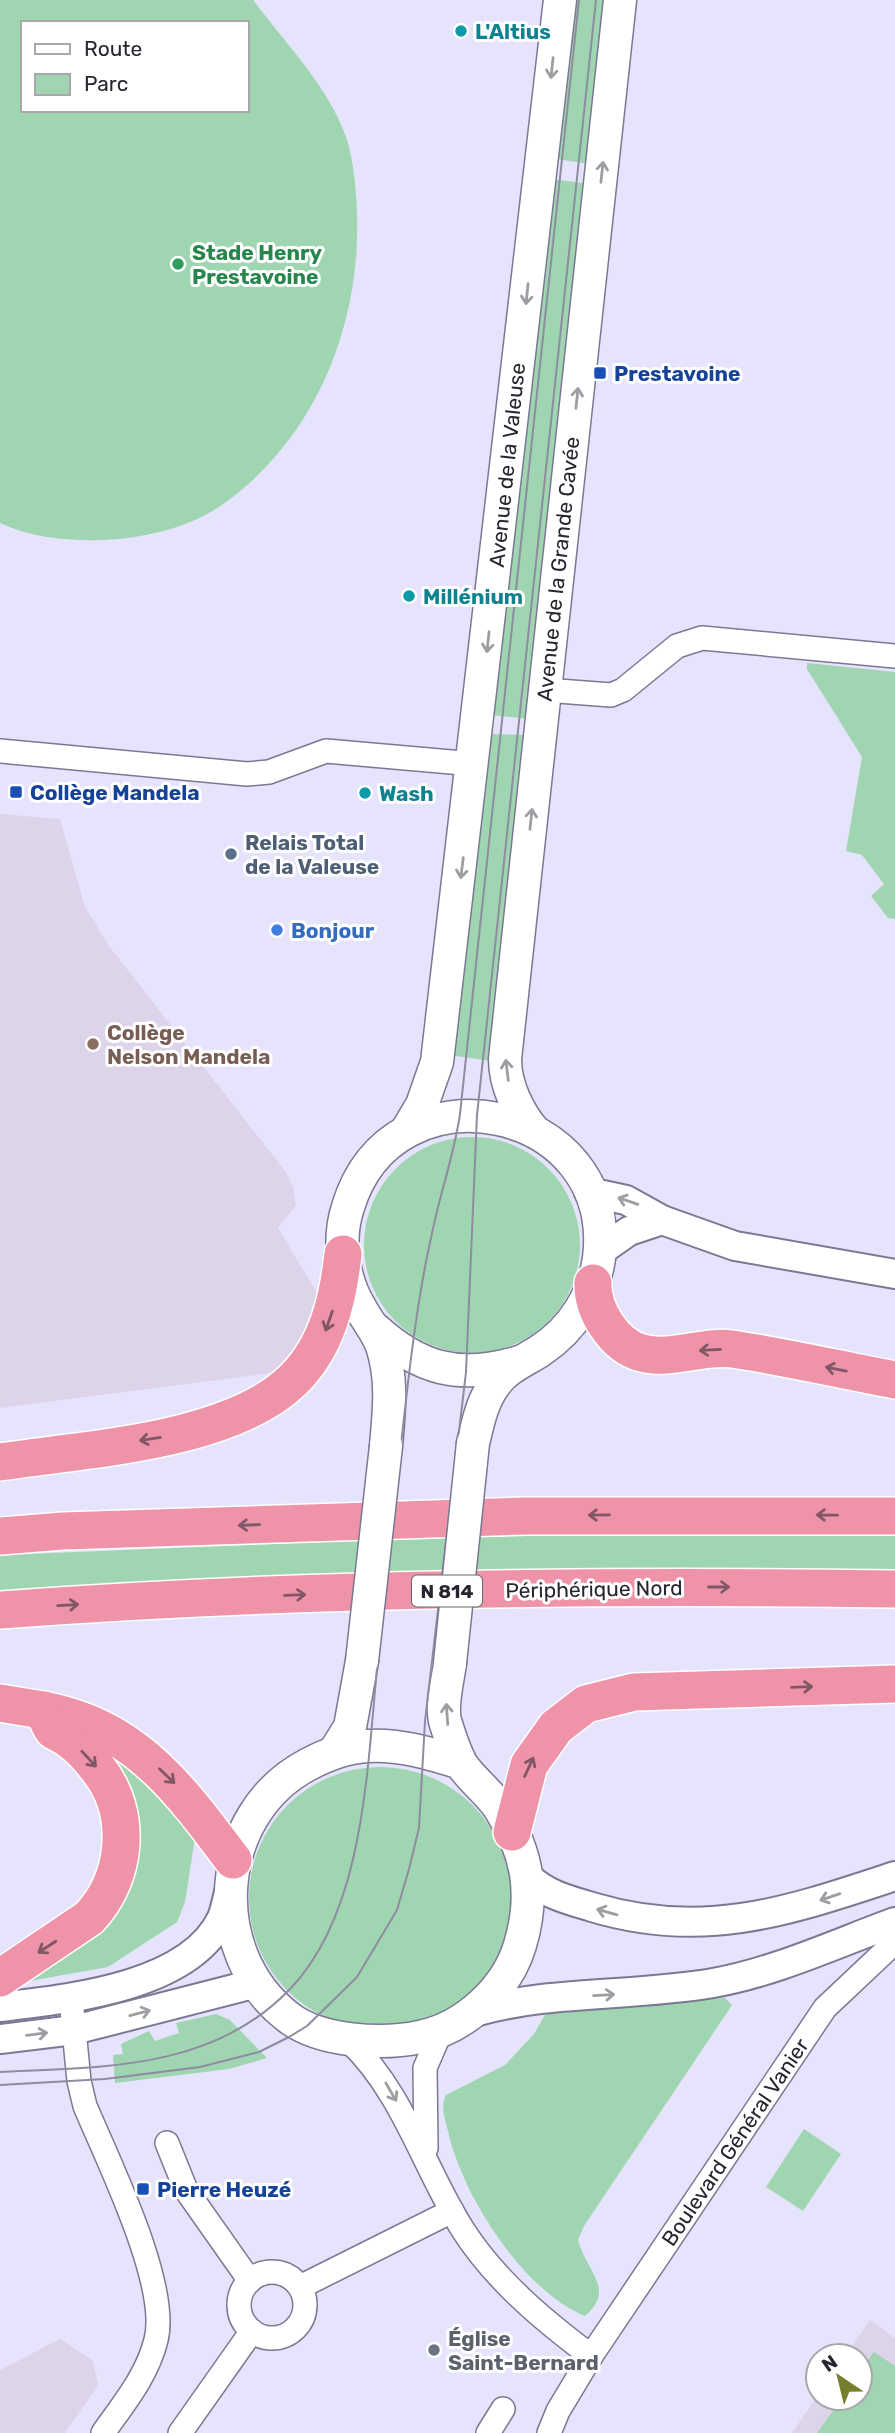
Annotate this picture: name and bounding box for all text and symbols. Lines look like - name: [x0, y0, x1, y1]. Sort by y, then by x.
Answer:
- place label: L'Altius: [475, 19, 551, 44]
- legend: [21, 21, 248, 112]
- marker: L'Altius: [453, 23, 469, 39]
- text: Route: [84, 36, 142, 61]
- one-way arrow: [546, 56, 559, 79]
- text: Parc: [84, 71, 128, 96]
- one-way arrow: [595, 161, 608, 184]
- place label: Stade Henry Prestavoine: [192, 240, 322, 289]
- marker: Stade Henry Prestavoine: [170, 256, 186, 272]
- one-way arrow: [520, 282, 533, 305]
- street label: Avenue de la Valeuse: [484, 361, 530, 569]
- place label: Prestavoine: [614, 361, 740, 386]
- marker: Prestavoine: [592, 365, 608, 381]
- one-way arrow: [571, 388, 584, 410]
- street label: Avenue de la Grande Cavée: [532, 435, 584, 703]
- place label: Millénium: [423, 584, 523, 609]
- marker: Millénium: [401, 588, 417, 604]
- one-way arrow: [481, 630, 494, 653]
- place label: Collège Mandela: [30, 780, 200, 805]
- place label: Wash: [379, 781, 434, 806]
- marker: Collège Mandela: [8, 784, 24, 800]
- marker: Wash: [357, 785, 373, 801]
- one-way arrow: [525, 809, 538, 831]
- place label: Relais Total de la Valeuse: [245, 830, 379, 879]
- marker: Relais Total de la Valeuse: [223, 846, 239, 862]
- one-way arrow: [455, 856, 468, 879]
- place label: Bonjour: [291, 918, 375, 943]
- marker: Bonjour: [269, 922, 285, 938]
- place label: Collège Nelson Mandela: [107, 1020, 270, 1069]
- marker: Collège Nelson Mandela: [85, 1036, 101, 1052]
- one-way arrow: [500, 1059, 513, 1082]
- one-way arrow: [617, 1194, 639, 1207]
- one-way arrow: [322, 1309, 334, 1331]
- one-way arrow: [699, 1344, 722, 1357]
- one-way arrow: [825, 1362, 848, 1375]
- one-way arrow: [139, 1433, 162, 1446]
- one-way arrow: [588, 1508, 611, 1522]
- one-way arrow: [816, 1508, 839, 1522]
- one-way arrow: [238, 1518, 261, 1532]
- street label: Périphérique Nord: [505, 1575, 683, 1603]
- road number: N 814: [412, 1576, 482, 1606]
- one-way arrow: [707, 1580, 730, 1594]
- one-way arrow: [284, 1588, 307, 1601]
- one-way arrow: [56, 1599, 79, 1612]
- one-way arrow: [791, 1680, 814, 1694]
- one-way arrow: [440, 1703, 453, 1726]
- one-way arrow: [81, 1750, 98, 1767]
- one-way arrow: [523, 1757, 537, 1778]
- one-way arrow: [158, 1767, 175, 1784]
- one-way arrow: [820, 1892, 842, 1905]
- one-way arrow: [596, 1904, 618, 1917]
- one-way arrow: [38, 1940, 57, 1955]
- one-way arrow: [592, 1988, 615, 2001]
- one-way arrow: [128, 2006, 151, 2019]
- one-way arrow: [25, 2028, 48, 2041]
- street label: Boulevard Général Vanier: [656, 2034, 814, 2250]
- one-way arrow: [384, 2082, 398, 2102]
- place label: Pierre Heuzé: [157, 2177, 291, 2202]
- marker: Pierre Heuzé: [135, 2181, 151, 2197]
- place label: Église Saint-Bernard: [448, 2326, 599, 2375]
- marker: Église Saint-Bernard: [426, 2342, 442, 2358]
- north arrow: [804, 2342, 874, 2412]
- text: N: [817, 2350, 842, 2377]

